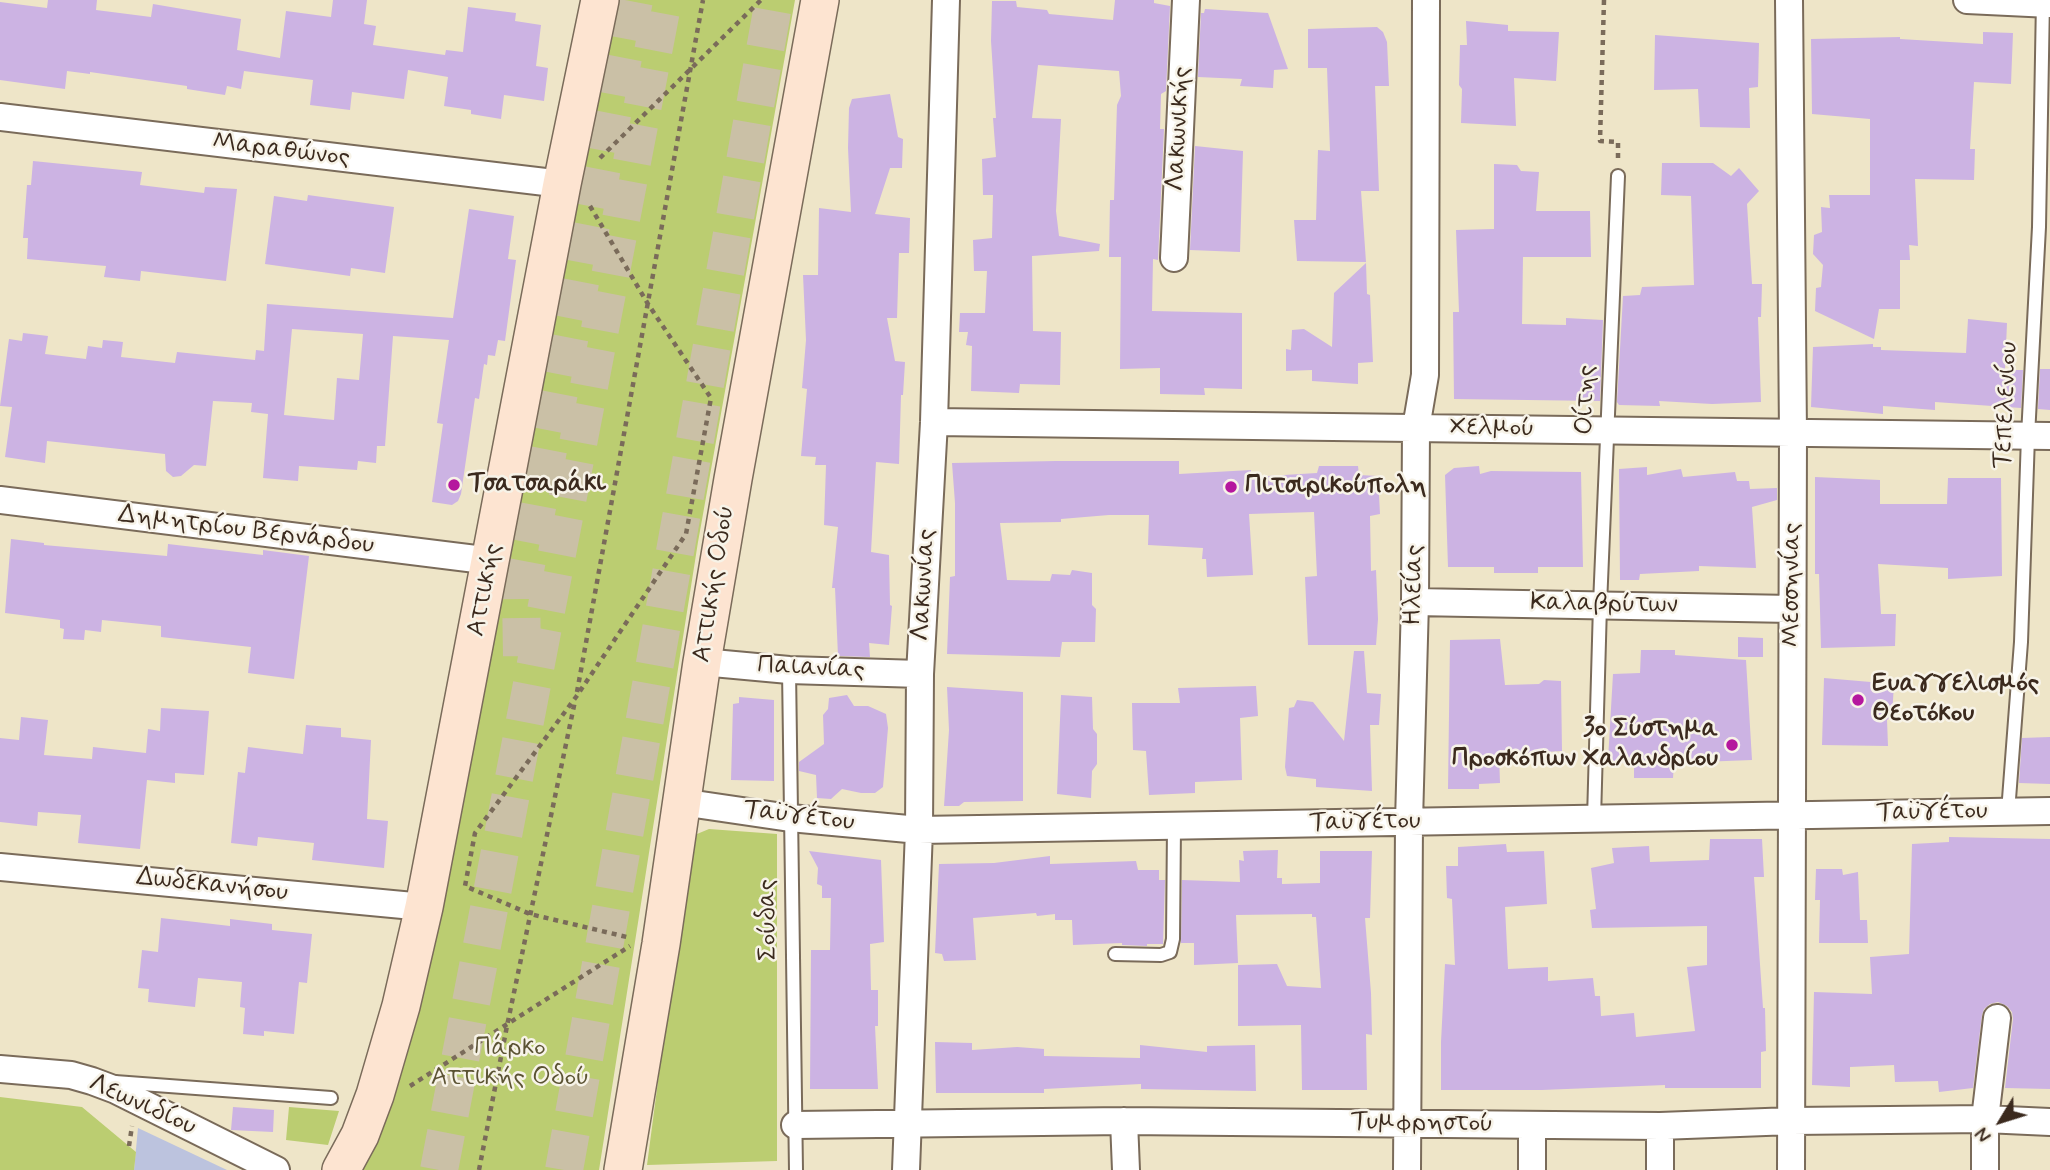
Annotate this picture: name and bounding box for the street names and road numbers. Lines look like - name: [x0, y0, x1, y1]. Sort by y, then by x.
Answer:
- street label: Λακωνικής: [1161, 66, 1199, 192]
- street label: Μαραθώνος: [210, 127, 352, 175]
- street label: Τεπελενίου: [1988, 341, 2026, 469]
- street label: Οίτης: [1570, 364, 1604, 436]
- street label: Χελμού: [1449, 413, 1535, 445]
- street label: Δημητρίου Βερνάρδου: [116, 500, 376, 562]
- street label: Αττικής Οδού: [687, 503, 743, 665]
- street label: Μεσσηνίας: [1777, 523, 1809, 647]
- street label: Λακωνίας: [906, 528, 944, 642]
- street label: Αττικής: [462, 541, 510, 639]
- street label: Ηλείας: [1399, 544, 1431, 626]
- street label: Καλαβρύτων: [1530, 588, 1678, 622]
- street label: Παιανίας: [757, 651, 865, 687]
- street label: Ταϋγέτου: [742, 795, 856, 839]
- street label: Ταϋγέτου: [1876, 796, 1988, 830]
- street label: Ταϋγέτου: [1309, 806, 1421, 840]
- street label: Δωδεκανήσου: [135, 863, 289, 909]
- street label: Σούδας: [753, 879, 785, 961]
- street label: Λεωνιδίου: [83, 1068, 201, 1144]
- street label: Τυμφρηστού: [1350, 1107, 1494, 1141]

